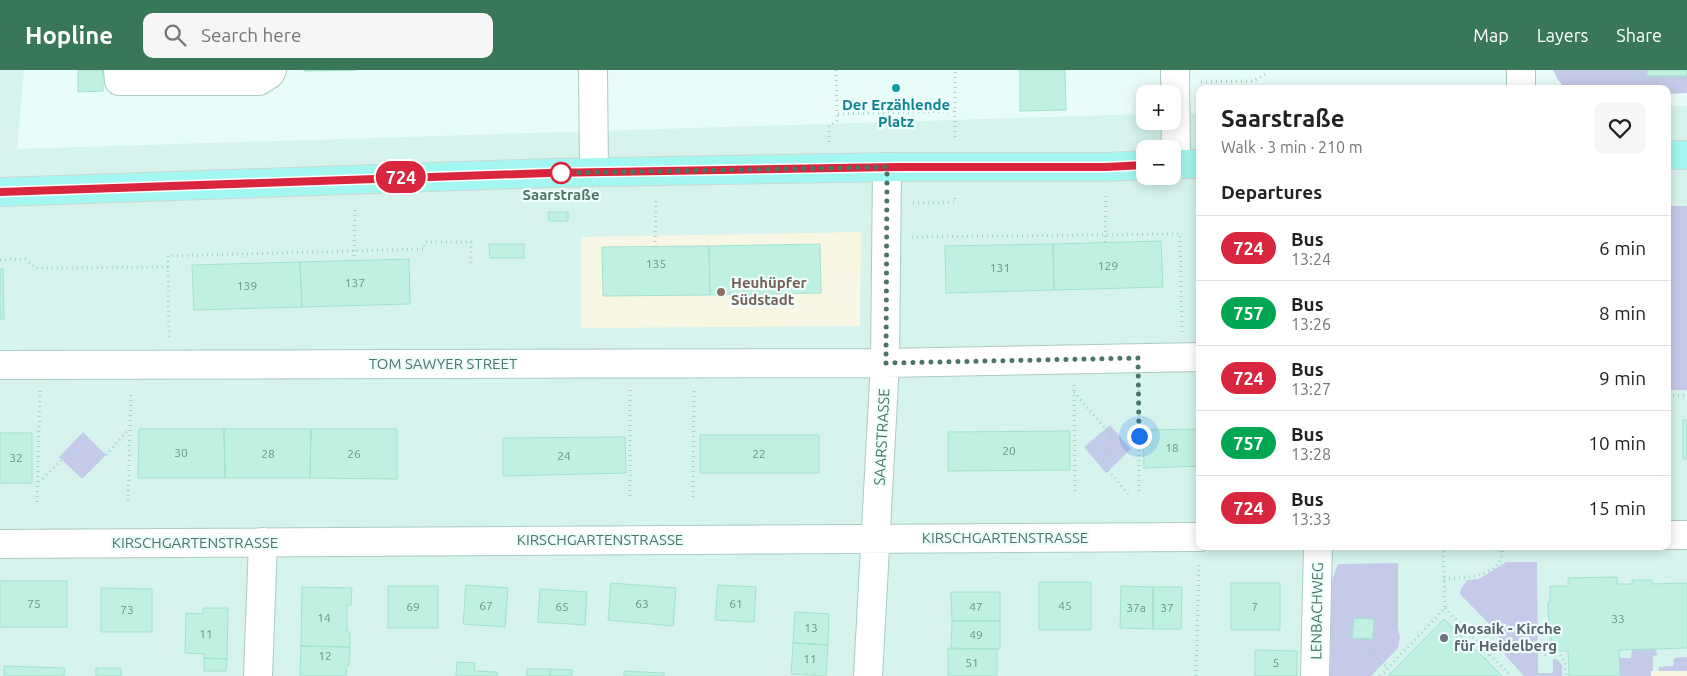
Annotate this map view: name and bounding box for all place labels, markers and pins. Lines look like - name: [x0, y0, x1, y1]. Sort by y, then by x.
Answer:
- marker: Der Erzählende Platz: [890, 82, 902, 94]
- place label: Der Erzählende Platz: [842, 96, 950, 130]
- marker: Saarstraße: [550, 162, 572, 184]
- place label: Saarstraße: [522, 186, 600, 203]
- place label: Heuhüpfer Südstadt: [731, 274, 808, 308]
- marker: Heuhüpfer Südstadt: [715, 286, 727, 298]
- place label: Mosaik - Kirche für Heidelberg: [1454, 620, 1561, 654]
- marker: Mosaik - Kirche für Heidelberg: [1438, 632, 1450, 644]

